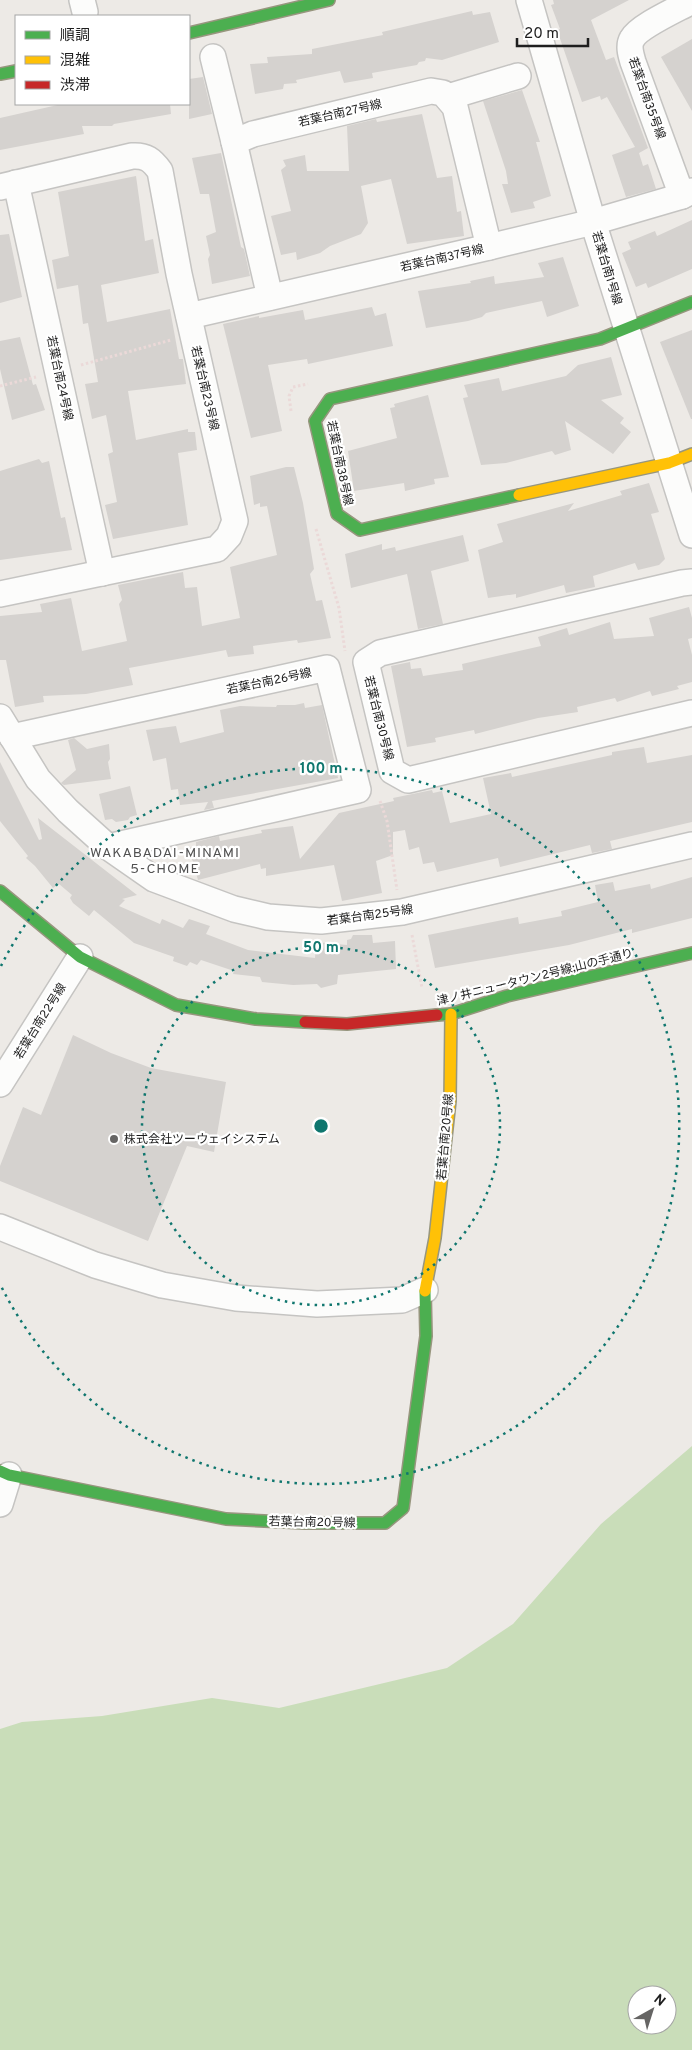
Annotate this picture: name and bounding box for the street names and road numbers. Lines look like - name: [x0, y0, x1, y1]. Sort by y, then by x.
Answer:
- street label: 若葉台南35号線: [624, 55, 668, 142]
- street label: 若葉台南27号線: [297, 97, 384, 131]
- street label: 若葉台南1号線: [587, 229, 625, 307]
- street label: 若葉台南37号線: [399, 242, 486, 276]
- street label: 若葉台南24号線: [42, 334, 76, 422]
- street label: 若葉台南23号線: [186, 344, 222, 432]
- street label: 若葉台南38号線: [322, 419, 356, 507]
- street label: 若葉台南26号線: [225, 665, 313, 699]
- street label: 若葉台南30号線: [360, 674, 396, 762]
- street label: 若葉台南25号線: [326, 902, 414, 930]
- street label: 津ノ井ニュータウン2号線;山の手通り: [435, 946, 635, 1010]
- street label: 若葉台南22号線: [11, 981, 71, 1063]
- street label: 若葉台南20号線: [434, 1093, 458, 1181]
- street label: 若葉台南20号線: [268, 1514, 356, 1532]

